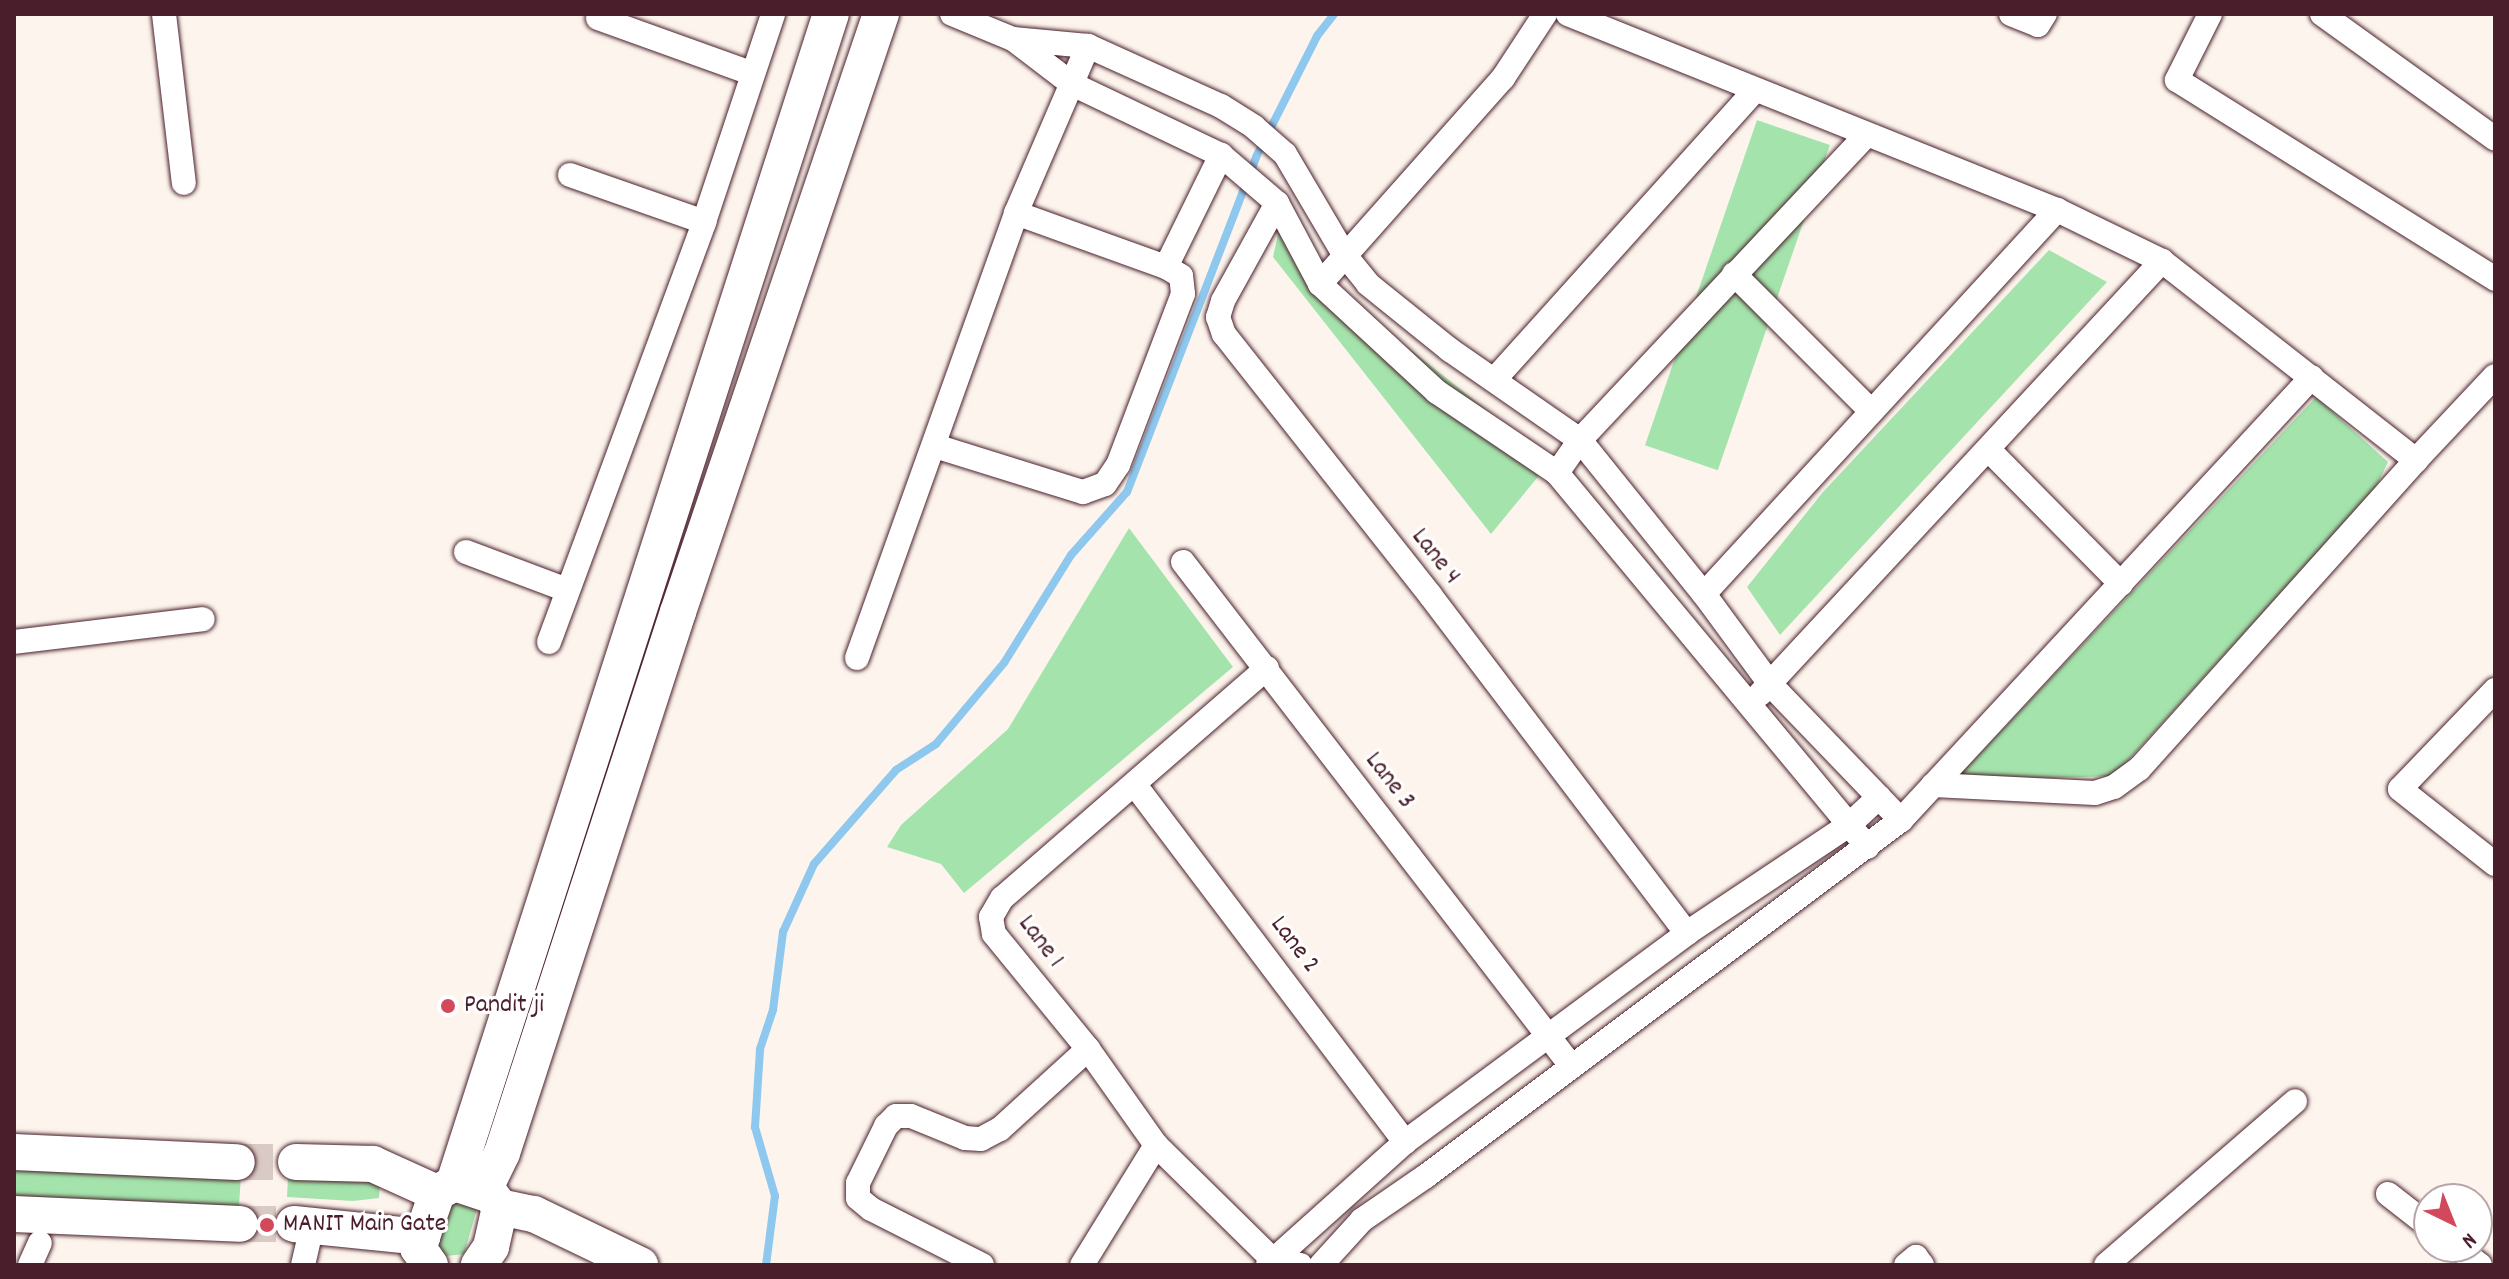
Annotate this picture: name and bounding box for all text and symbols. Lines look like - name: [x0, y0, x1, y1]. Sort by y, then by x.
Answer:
- street label: Lane 4: [1403, 523, 1467, 591]
- street label: Lane 3: [1357, 746, 1421, 816]
- street label: Lane 1: [1010, 909, 1070, 975]
- street label: Lane 2: [1262, 910, 1326, 980]
- place label: Pandit ji: [464, 990, 544, 1022]
- marker: Pandit ji: [439, 997, 457, 1015]
- north arrow: [2413, 1183, 2493, 1263]
- place label: MANIT Main Gate: [283, 1209, 446, 1241]
- marker: MANIT Main Gate: [258, 1216, 276, 1234]
- text: N: [2454, 1224, 2483, 1254]

